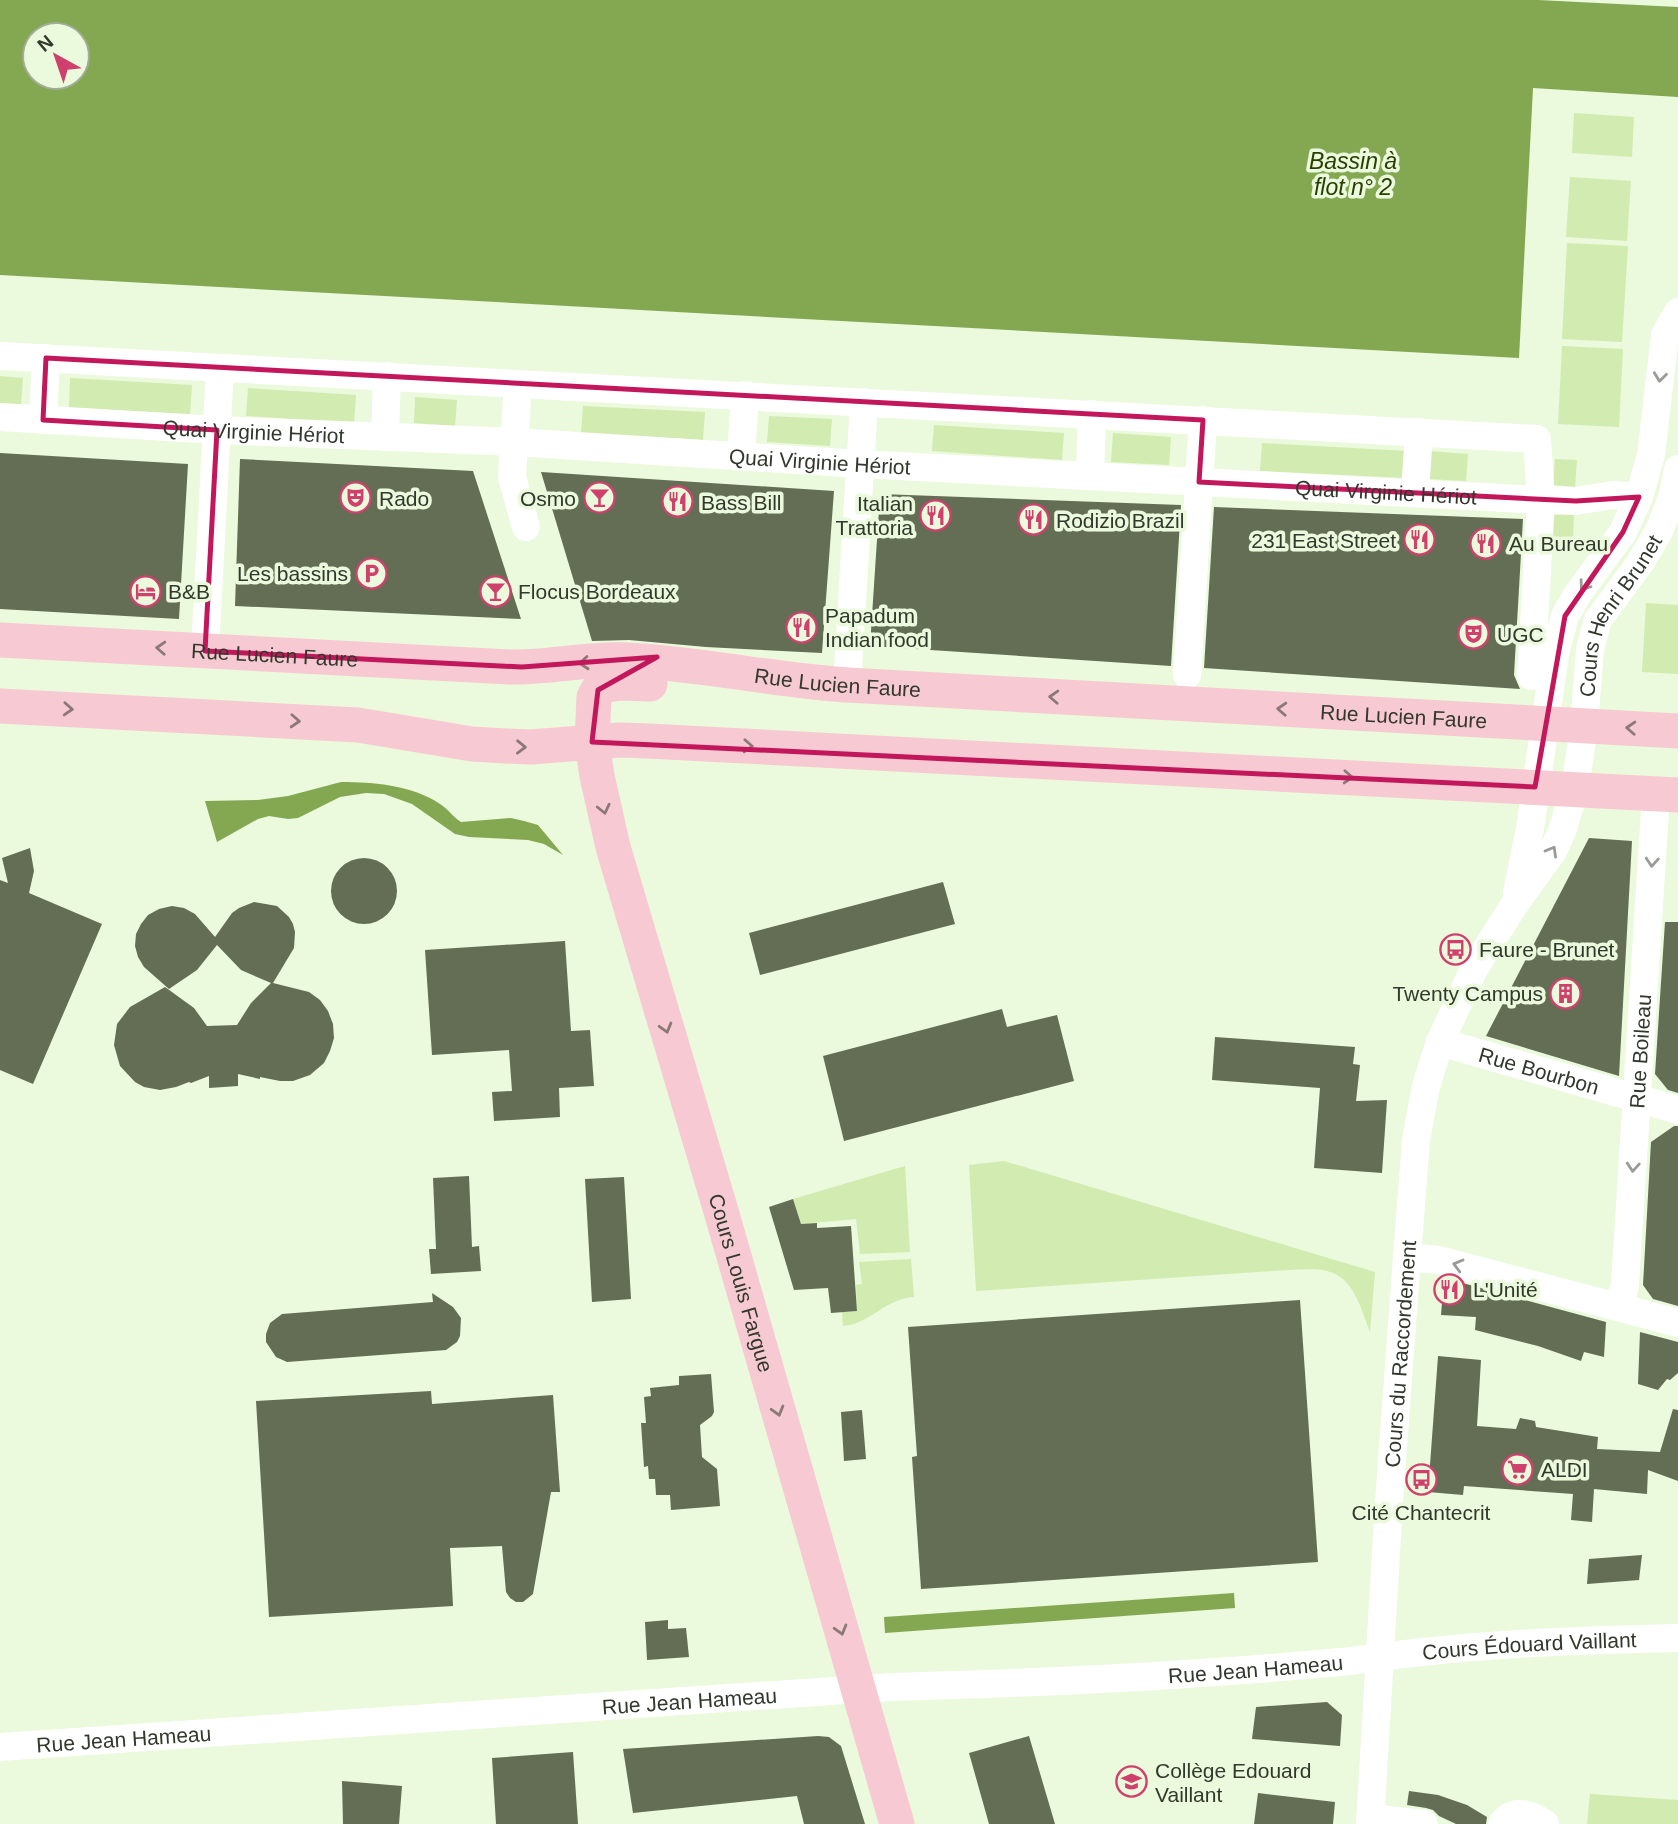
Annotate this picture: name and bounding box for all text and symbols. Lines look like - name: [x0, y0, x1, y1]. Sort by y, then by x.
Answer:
- north arrow: [21, 21, 91, 91]
- text: N: [33, 31, 57, 56]
- water label: Bassin à flot n° 2: [1309, 148, 1397, 200]
- one-way arrow: [1653, 371, 1668, 382]
- street label: Quai Virginie Hériot: [162, 415, 345, 447]
- street label: Quai Virginie Hériot: [728, 444, 911, 478]
- street label: Quai Virginie Hériot: [1295, 475, 1478, 508]
- theatre icon: Rado: [339, 481, 373, 515]
- bar icon: Osmo: [582, 481, 616, 515]
- restaurant icon: Bass Bill: [661, 485, 695, 519]
- place label: Rado: [379, 487, 429, 510]
- place label: Osmo: [520, 487, 576, 510]
- place label: Bass Bill: [701, 491, 782, 514]
- place label: Italian Trattoria: [836, 492, 913, 539]
- restaurant icon: Italian Trattoria: [919, 498, 953, 532]
- restaurant icon: Rodizio Brazil: [1016, 503, 1050, 537]
- place label: Rodizio Brazil: [1056, 509, 1184, 532]
- restaurant icon: 231 East Street: [1402, 523, 1436, 557]
- restaurant icon: Au Bureau: [1469, 526, 1503, 560]
- place label: 231 East Street: [1251, 529, 1396, 552]
- street label: Cours Henri Brunet: [1575, 530, 1666, 698]
- place label: Au Bureau: [1509, 532, 1608, 555]
- parking icon: Les bassins: [354, 556, 388, 590]
- place label: Les bassins: [237, 562, 348, 585]
- hotel icon: B&B: [128, 574, 162, 608]
- bar icon: Flocus Bordeaux: [478, 574, 512, 608]
- one-way arrow: [1580, 578, 1592, 590]
- place label: B&B: [168, 580, 210, 603]
- place label: Flocus Bordeaux: [518, 580, 676, 603]
- place label: Papadum Indian food: [825, 604, 929, 651]
- restaurant icon: Papadum Indian food: [785, 610, 819, 644]
- theatre icon: UGC: [1457, 617, 1491, 651]
- place label: UGC: [1497, 623, 1544, 646]
- street label: Rue Lucien Faure: [191, 639, 359, 670]
- one-way arrow: [156, 641, 167, 656]
- one-way arrow: [578, 655, 589, 670]
- street label: Rue Lucien Faure: [753, 663, 922, 701]
- one-way arrow: [1049, 689, 1060, 704]
- street label: Rue Lucien Faure: [1320, 700, 1488, 732]
- one-way arrow: [63, 702, 74, 717]
- one-way arrow: [1276, 702, 1287, 717]
- one-way arrow: [290, 714, 301, 729]
- one-way arrow: [1625, 721, 1636, 736]
- one-way arrow: [743, 738, 754, 753]
- one-way arrow: [516, 739, 527, 754]
- one-way arrow: [1343, 769, 1354, 784]
- one-way arrow: [596, 803, 611, 815]
- one-way arrow: [1543, 845, 1556, 858]
- one-way arrow: [1645, 857, 1660, 868]
- bus stop icon: Faure - Brunet: [1439, 932, 1473, 966]
- place label: Faure - Brunet: [1479, 938, 1615, 961]
- building icon: Twenty Campus: [1549, 976, 1583, 1010]
- place label: Twenty Campus: [1392, 982, 1543, 1005]
- street label: Rue Boileau: [1625, 993, 1655, 1109]
- one-way arrow: [658, 1022, 673, 1034]
- street label: Rue Bourbon: [1476, 1042, 1602, 1098]
- one-way arrow: [1626, 1162, 1641, 1173]
- street label: Cours Louis Fargue: [705, 1191, 778, 1375]
- street label: Cours du Raccordement: [1380, 1239, 1420, 1468]
- one-way arrow: [1453, 1259, 1465, 1273]
- restaurant icon: L'Unité: [1433, 1272, 1467, 1306]
- place label: L'Unité: [1473, 1278, 1538, 1301]
- one-way arrow: [770, 1405, 785, 1417]
- supermarket icon: ALDI: [1501, 1452, 1535, 1486]
- place label: ALDI: [1541, 1458, 1588, 1481]
- bus stop icon: Cité Chantecrit: [1404, 1463, 1438, 1497]
- place label: Cité Chantecrit: [1352, 1501, 1491, 1524]
- one-way arrow: [833, 1623, 848, 1635]
- street label: Cours Édouard Vaillant: [1421, 1628, 1637, 1663]
- street label: Rue Jean Hameau: [1167, 1650, 1344, 1687]
- street label: Rue Jean Hameau: [601, 1683, 778, 1718]
- street label: Rue Jean Hameau: [36, 1721, 212, 1756]
- place label: Collège Edouard Vaillant: [1155, 1759, 1311, 1806]
- school or university icon: Collège Edouard Vaillant: [1115, 1765, 1149, 1799]

